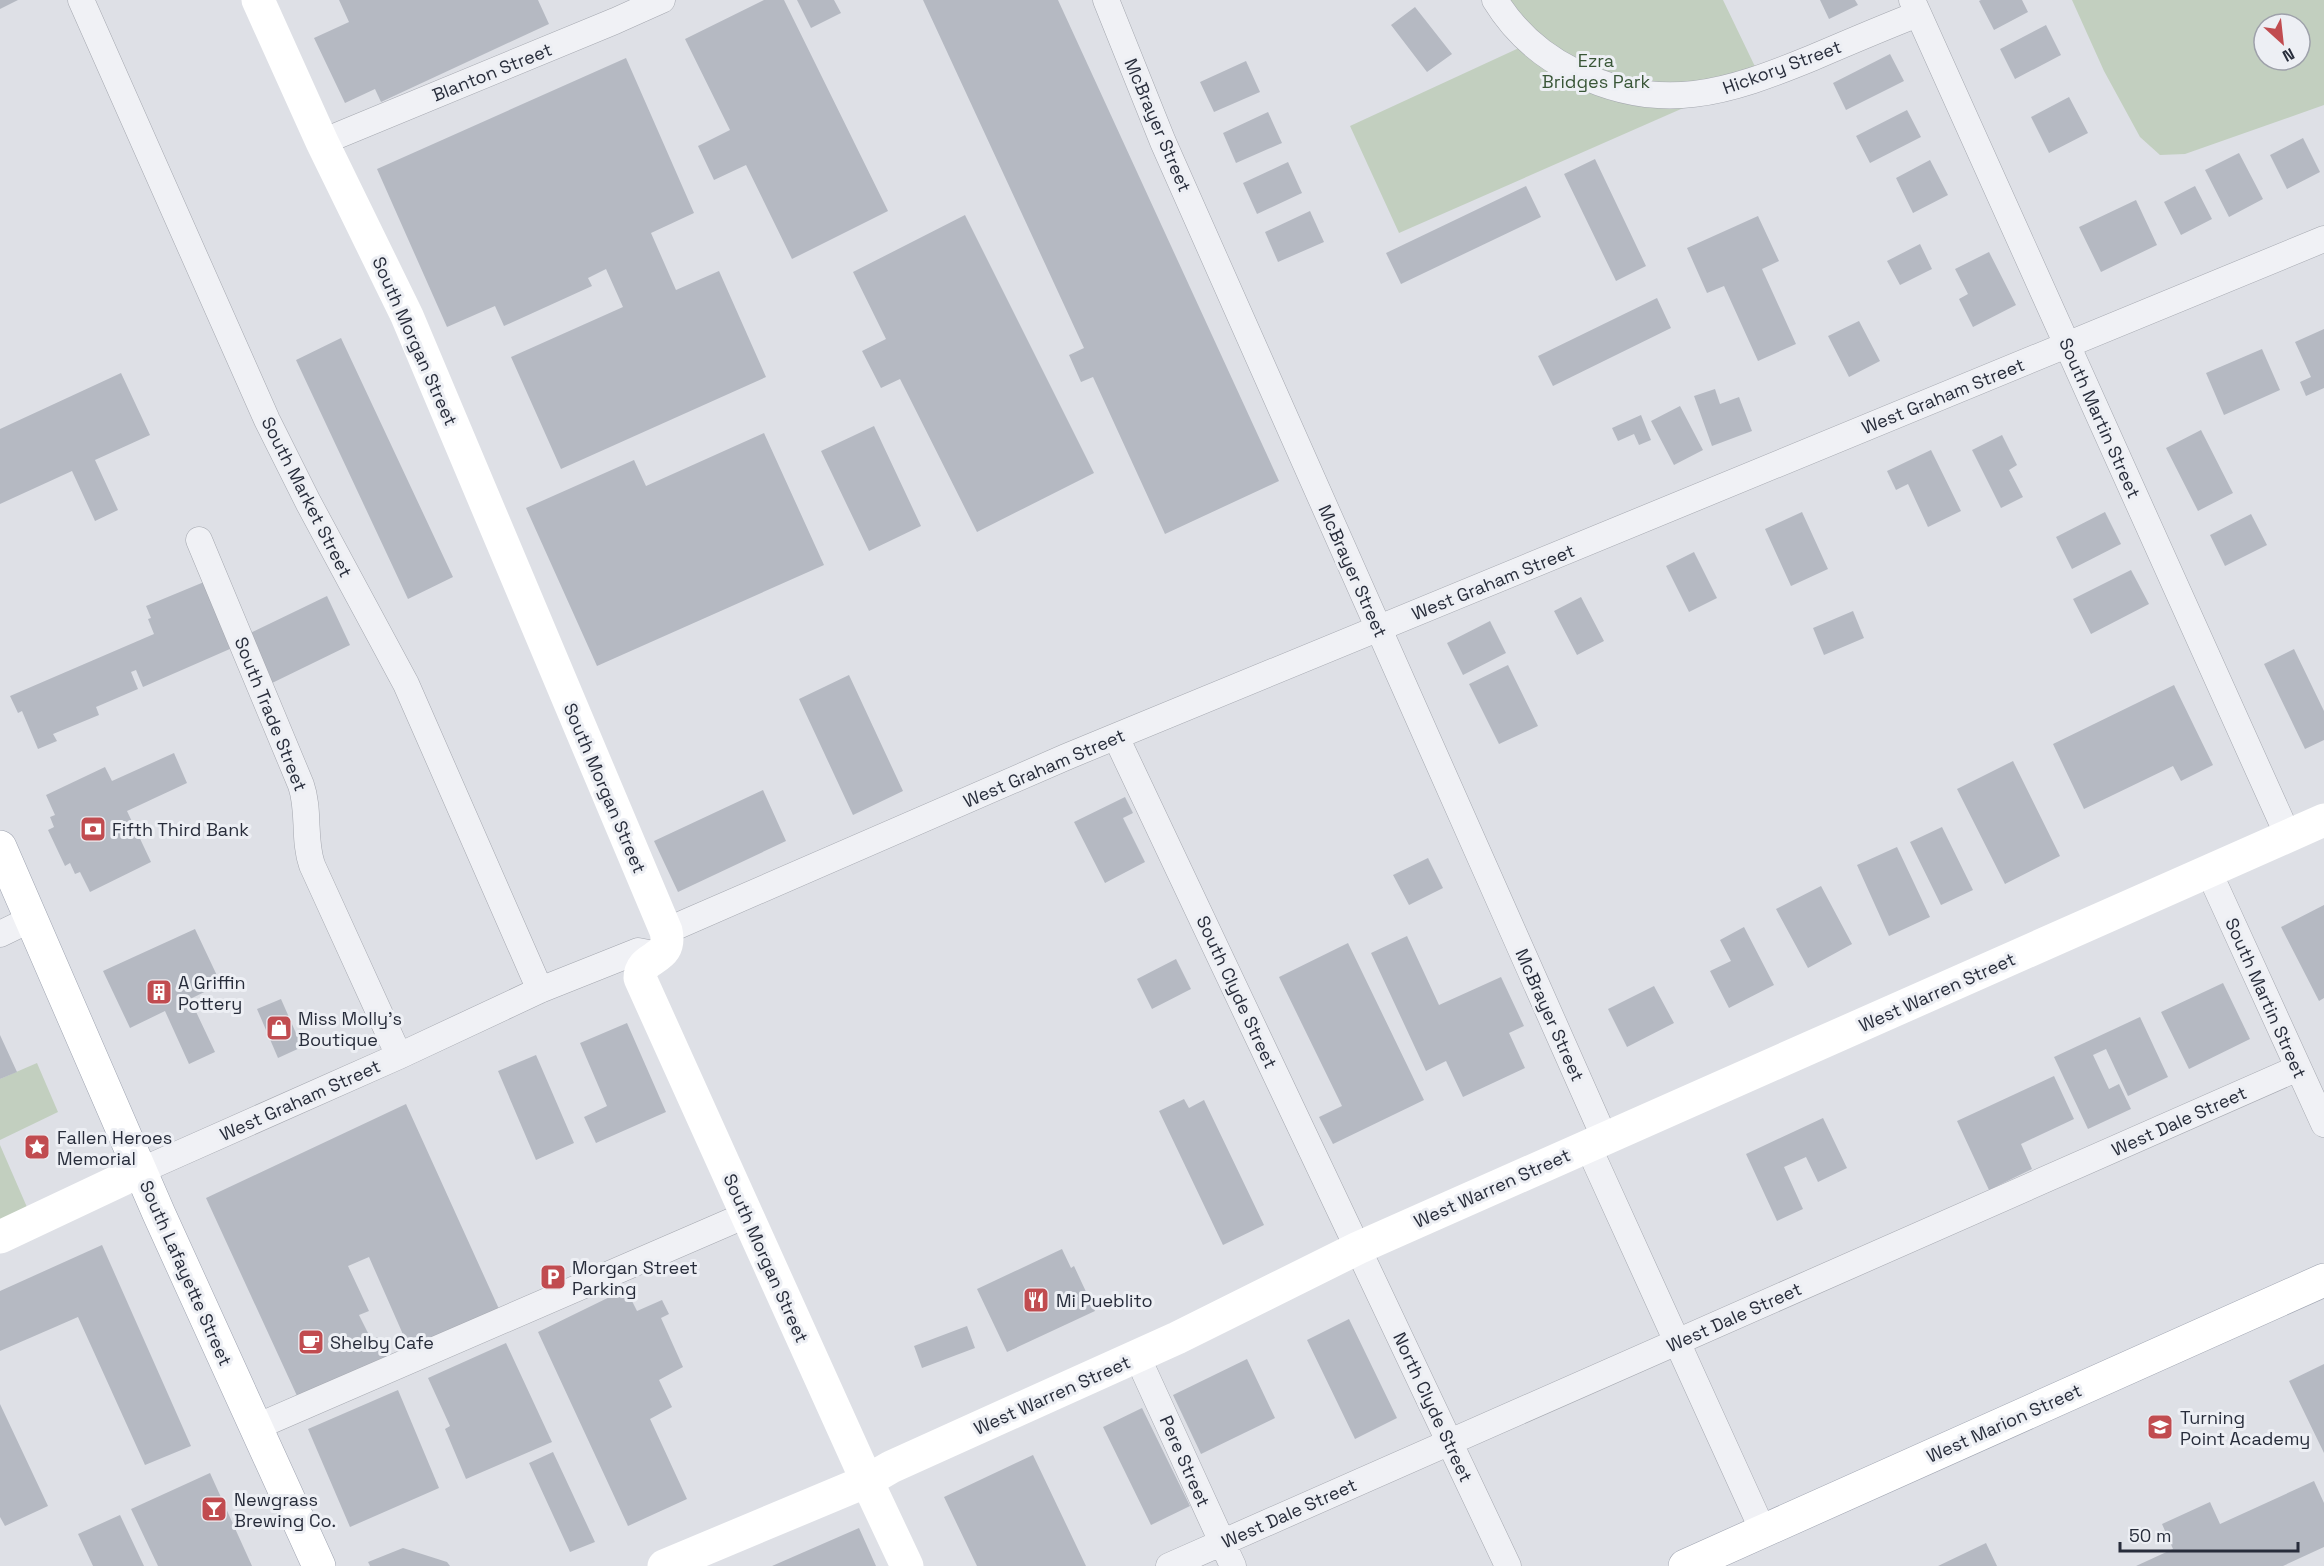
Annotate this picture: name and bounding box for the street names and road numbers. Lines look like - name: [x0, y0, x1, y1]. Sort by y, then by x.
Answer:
- street label: Hickory Street: [1719, 35, 1845, 99]
- street label: Blanton Street: [429, 38, 555, 106]
- street label: McBrayer Street: [1119, 55, 1197, 195]
- street label: South Morgan Street: [367, 253, 463, 429]
- street label: South Martin Street: [2054, 334, 2146, 502]
- street label: West Graham Street: [1858, 353, 2028, 439]
- street label: South Market Street: [257, 413, 357, 581]
- street label: McBrayer Street: [1313, 501, 1393, 641]
- street label: West Graham Street: [1408, 539, 1578, 625]
- street label: South Trade Street: [230, 634, 312, 794]
- street label: South Morgan Street: [559, 699, 651, 877]
- street label: West Graham Street: [960, 724, 1128, 812]
- street label: South Clyde Street: [1192, 912, 1282, 1072]
- street label: South Martin Street: [2220, 914, 2312, 1082]
- street label: McBrayer Street: [1510, 945, 1590, 1085]
- street label: West Warren Street: [1855, 947, 2019, 1037]
- street label: West Graham Street: [216, 1054, 384, 1146]
- street label: West Dale Street: [2108, 1081, 2250, 1161]
- street label: West Warren Street: [1410, 1143, 1574, 1233]
- street label: South Morgan Street: [718, 1170, 814, 1346]
- street label: South Lafayette Street: [135, 1177, 237, 1369]
- street label: West Dale Street: [1663, 1277, 1805, 1357]
- street label: North Clyde Street: [1388, 1328, 1478, 1486]
- street label: West Warren Street: [970, 1350, 1134, 1440]
- street label: West Marion Street: [1923, 1378, 2085, 1468]
- street label: Pere Street: [1155, 1412, 1215, 1510]
- street label: West Dale Street: [1218, 1473, 1360, 1553]

